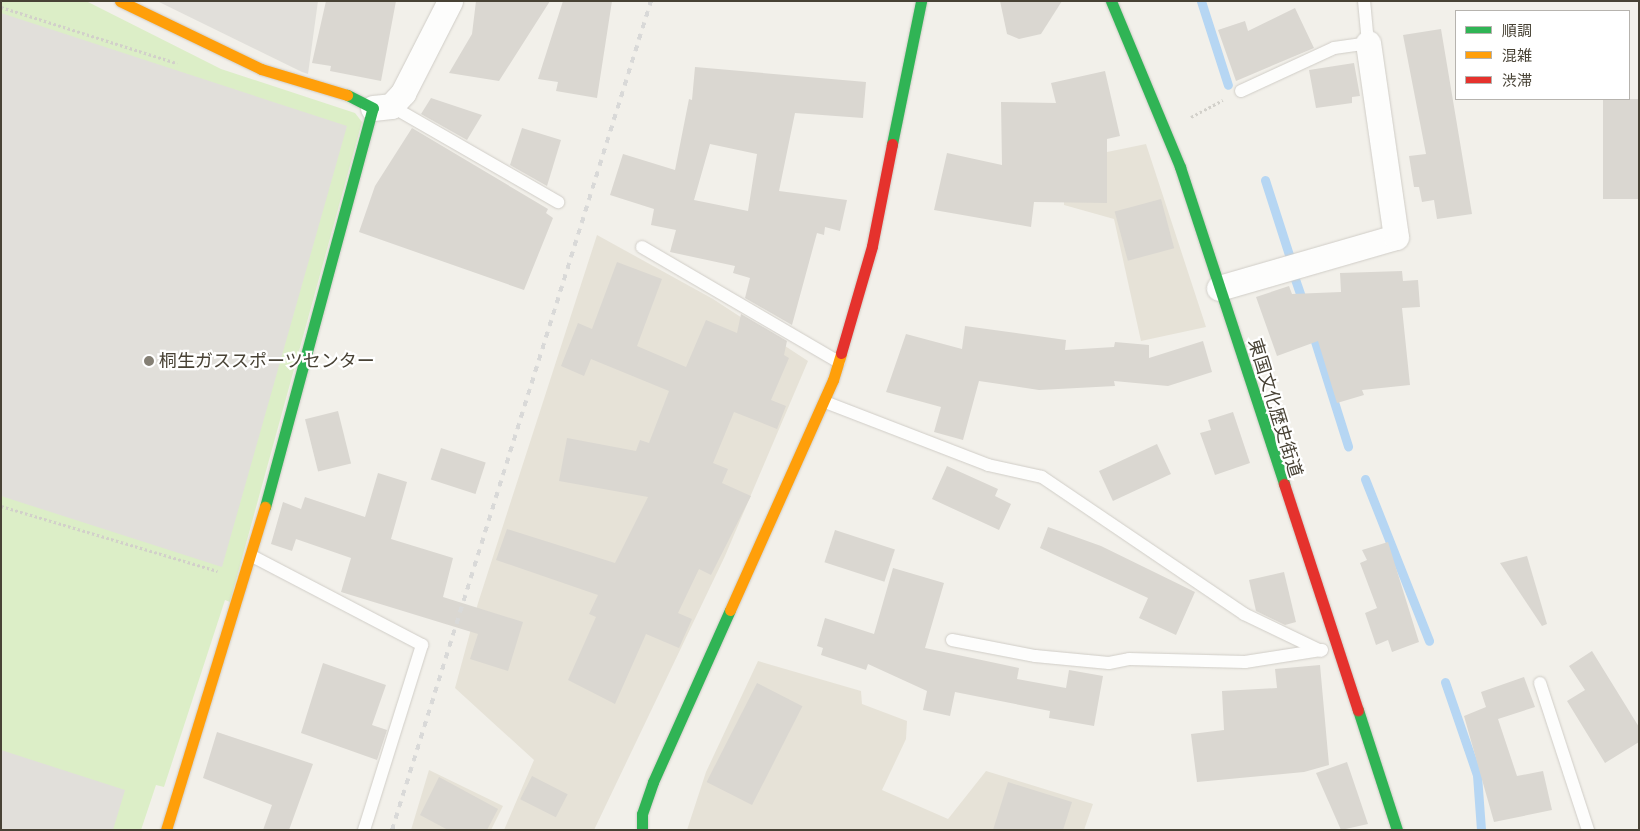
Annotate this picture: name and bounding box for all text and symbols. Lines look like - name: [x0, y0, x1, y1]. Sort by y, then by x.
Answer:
- legend: [1455, 10, 1630, 100]
- text: 順調: [1502, 22, 1532, 40]
- text: 混雑: [1502, 47, 1532, 65]
- text: 渋滞: [1502, 72, 1532, 90]
- street label: 東国文化歴史街道: [1244, 336, 1306, 480]
- place label: 桐生ガススポーツセンター: [159, 350, 375, 372]
- marker: 桐生ガススポーツセンター: [143, 355, 155, 367]

